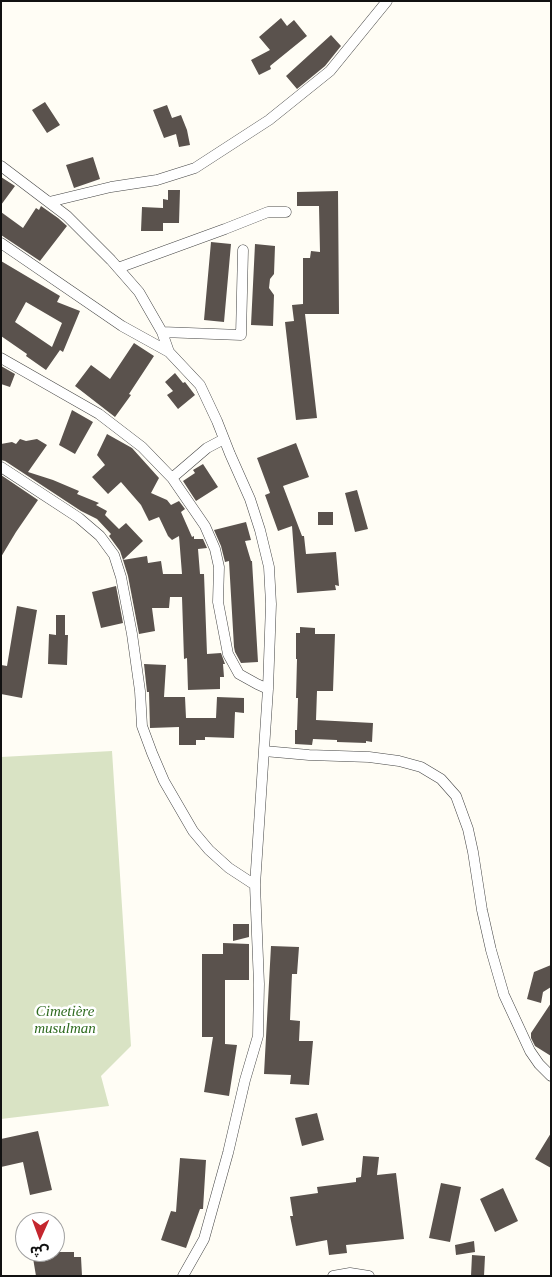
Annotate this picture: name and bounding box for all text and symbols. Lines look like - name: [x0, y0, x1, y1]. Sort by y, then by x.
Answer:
- park label: Cimetière musulman: [34, 1003, 96, 1038]
- north arrow: [15, 1212, 65, 1262]
- text: ش: [30, 1244, 49, 1259]

